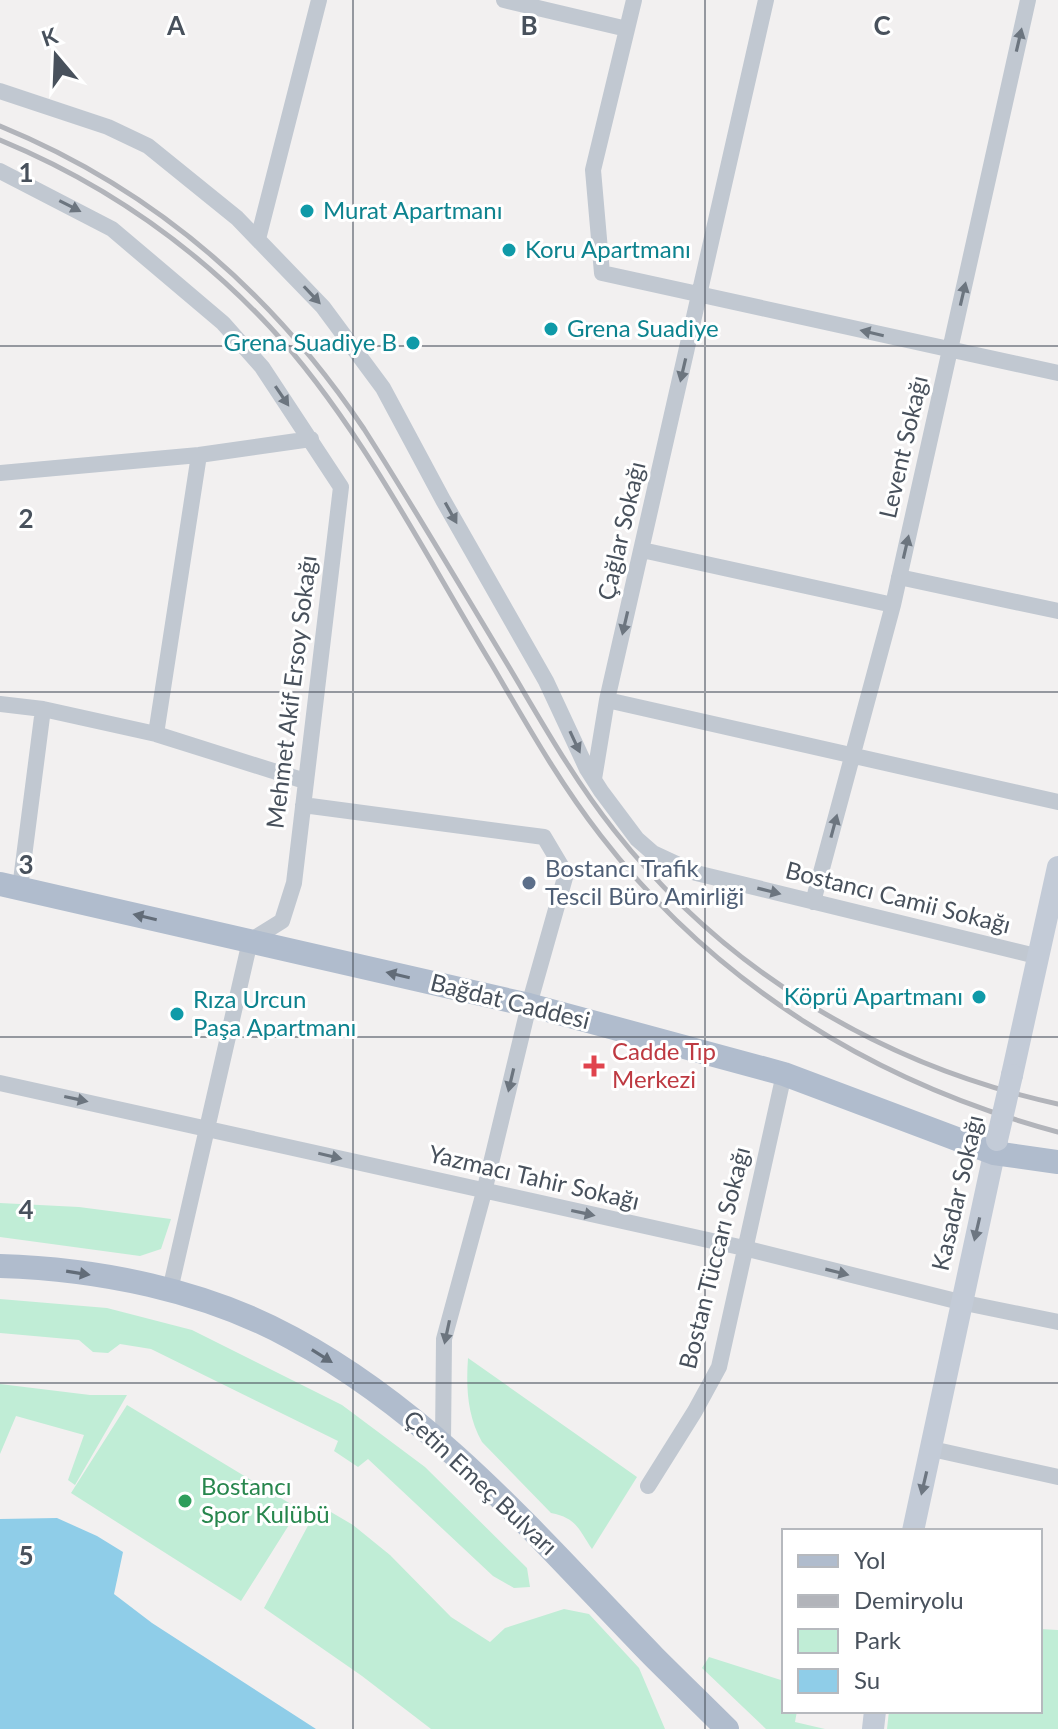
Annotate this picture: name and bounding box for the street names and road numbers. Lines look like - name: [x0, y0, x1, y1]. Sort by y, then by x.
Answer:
- street label: Levent Sokağı: [872, 373, 933, 521]
- street label: Çağlar Sokağı: [591, 459, 651, 603]
- street label: Mehmet Akif Ersoy Sokağı: [259, 553, 322, 830]
- street label: Bostancı Camii Sokağı: [783, 855, 1014, 939]
- street label: Bağdat Caddesi: [428, 967, 593, 1034]
- street label: Kasadar Sokağı: [925, 1112, 989, 1273]
- street label: Yazmacı Tahir Sokağı: [426, 1138, 642, 1215]
- street label: Bostan Tüccarı Sokağı: [672, 1144, 755, 1372]
- street label: Çetin Emeç Bulvarı: [398, 1403, 564, 1560]

